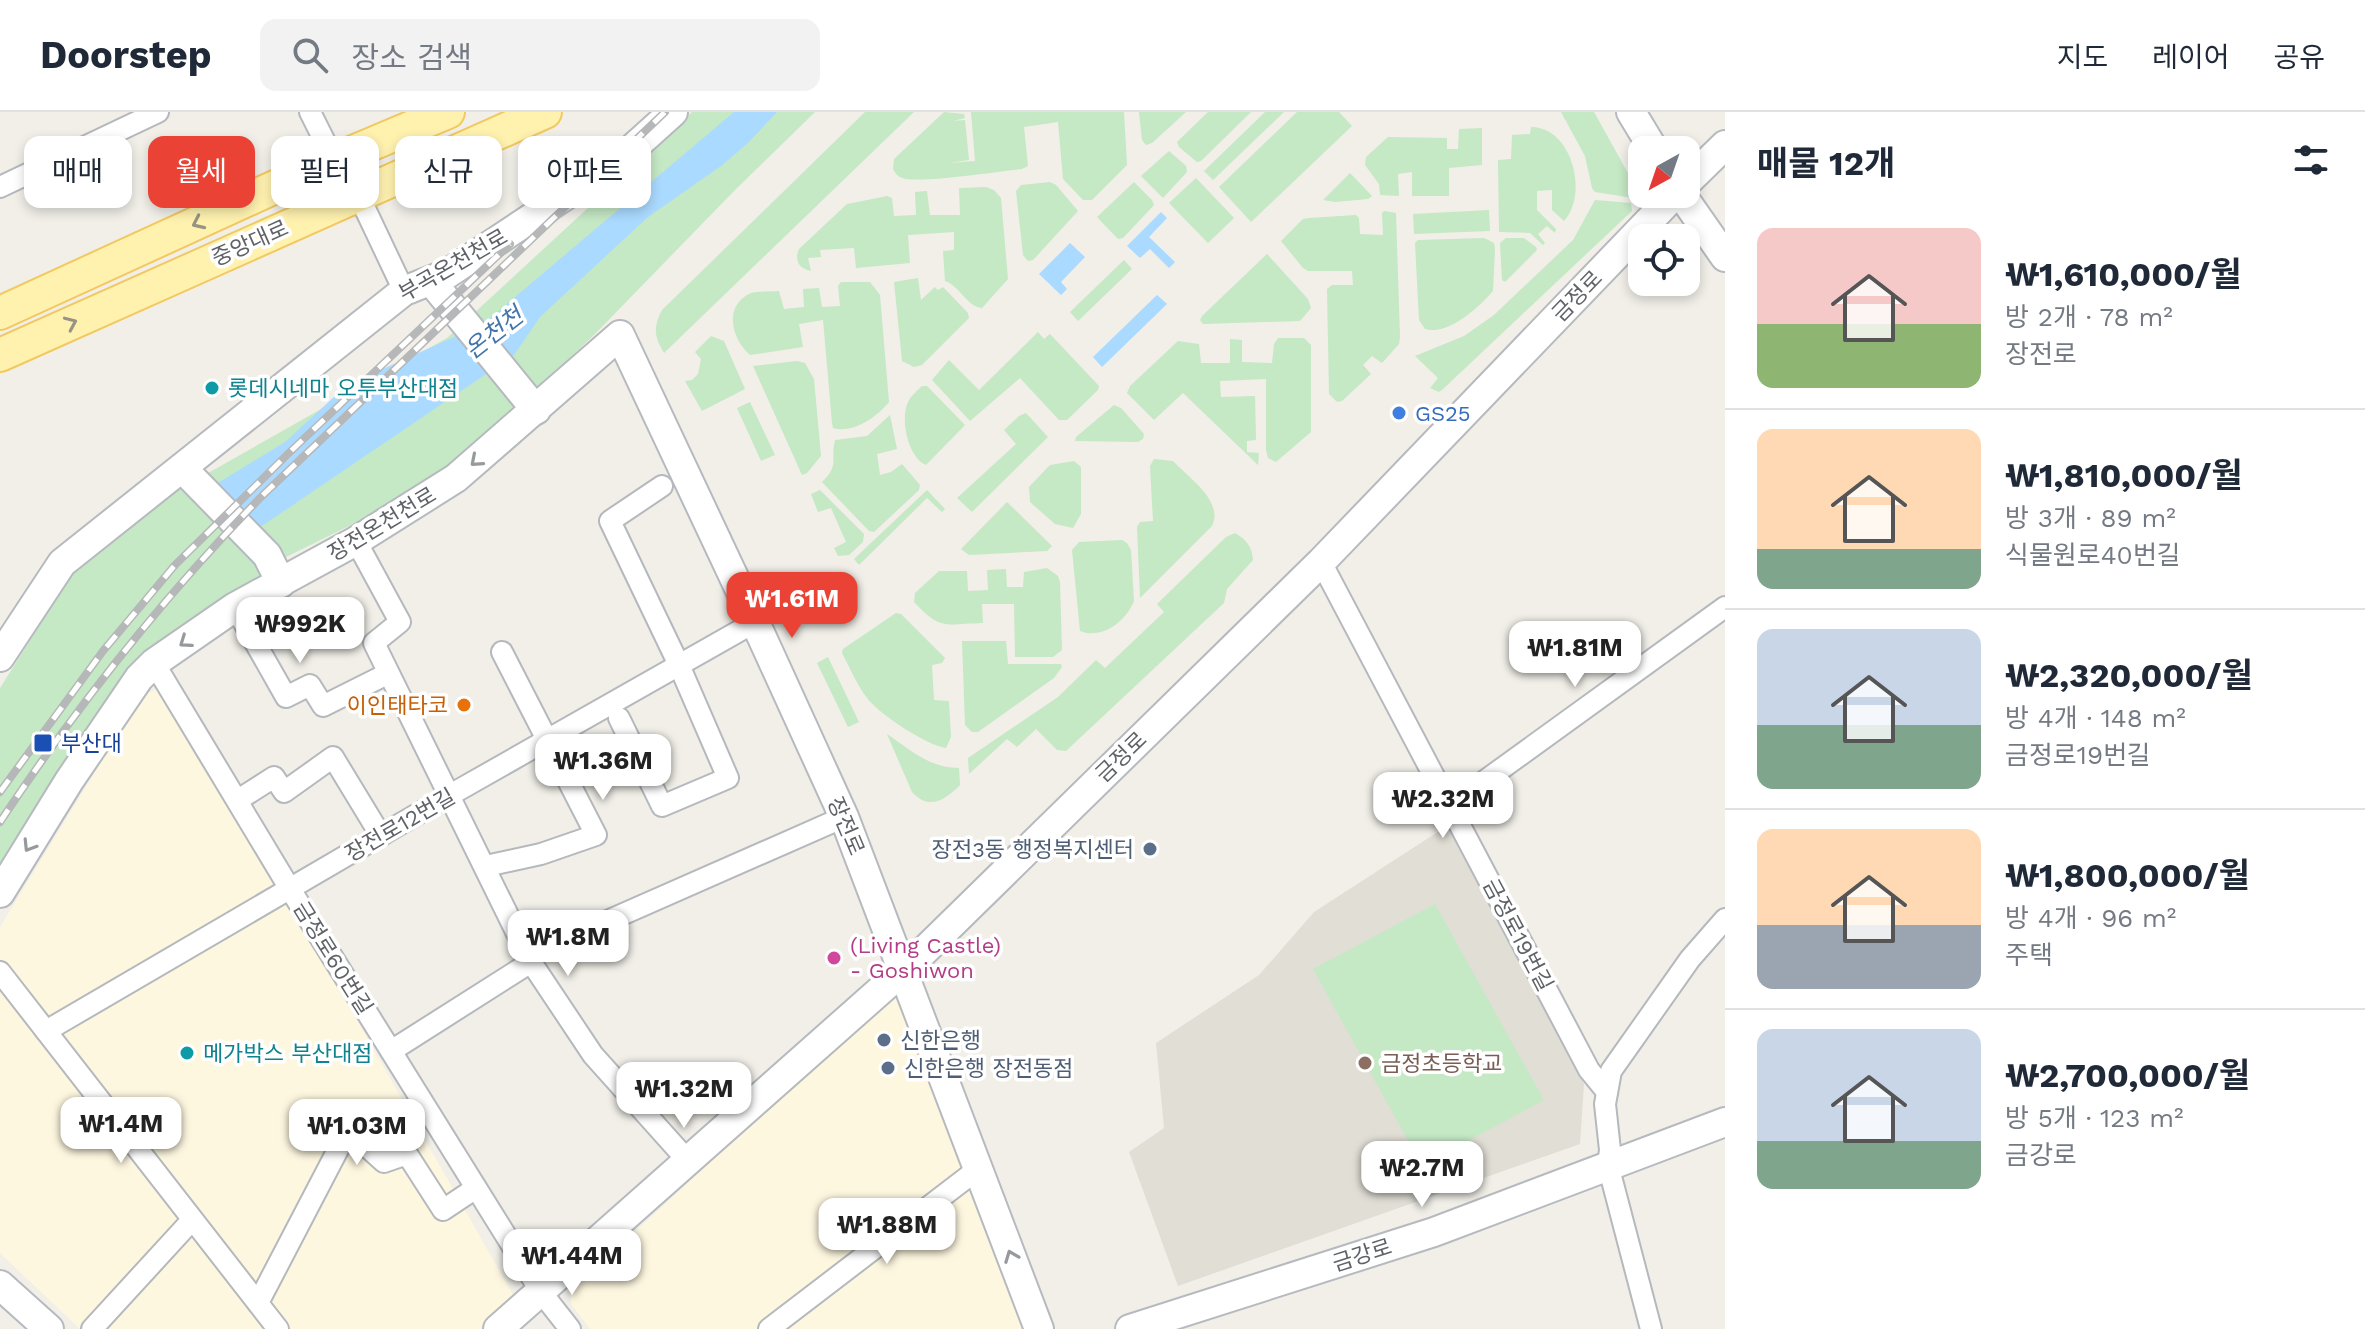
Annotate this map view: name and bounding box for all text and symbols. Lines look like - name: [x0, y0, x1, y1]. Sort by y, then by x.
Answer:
- search box: [260, 19, 820, 91]
- text: Doorstep: [40, 33, 212, 77]
- icon: search: [288, 33, 332, 77]
- text: 장소 검색: [352, 40, 472, 75]
- text: 지도: [2057, 41, 2108, 74]
- text: 레이어: [2152, 41, 2229, 74]
- text: 공유: [2273, 41, 2325, 74]
- chip: 매매: [24, 136, 132, 208]
- chip: 월세: [148, 136, 255, 208]
- chip: 필터: [271, 136, 379, 208]
- chip: 신규: [395, 136, 502, 208]
- chip: 아파트: [518, 136, 651, 208]
- north arrow: [1628, 136, 1700, 208]
- map controls: [1628, 136, 1700, 296]
- icon: filters: [2289, 138, 2333, 182]
- text: 매물 12개: [1757, 143, 1895, 183]
- one-way arrow: [191, 213, 206, 229]
- street label: 중앙대로: [208, 215, 292, 271]
- street label: 부곡온천천로: [394, 224, 512, 306]
- button: locate: [1628, 224, 1700, 296]
- text: ₩1,610,000/월: [2005, 254, 2241, 294]
- icon: home: [1821, 260, 1917, 356]
- street label: 금정로: [1547, 265, 1607, 327]
- water label: 온천천: [459, 300, 531, 364]
- text: 방 2개 · 78 m²: [2005, 302, 2173, 332]
- one-way arrow: [63, 317, 77, 333]
- text: 장전로: [2005, 339, 2077, 369]
- place label: 롯데시네마 오투부산대점: [228, 376, 458, 401]
- marker: 롯데시네마 오투부산대점: [203, 379, 221, 397]
- place label: GS25: [1415, 401, 1471, 426]
- marker: GS25: [1390, 404, 1408, 422]
- one-way arrow: [471, 451, 486, 466]
- text: ₩1,810,000/월: [2005, 455, 2243, 495]
- icon: home: [1821, 461, 1917, 557]
- street label: 장전온천천로: [324, 482, 440, 566]
- text: 방 3개 · 89 m²: [2005, 503, 2176, 533]
- text: 식물원로40번길: [2005, 540, 2181, 570]
- pin: ₩1.61M: [727, 572, 857, 640]
- text: ₩1.61M: [745, 583, 839, 613]
- pin: ₩992K: [244, 597, 356, 665]
- text: ₩992K: [254, 608, 346, 638]
- pin: ₩1.81M: [1510, 621, 1640, 689]
- one-way arrow: [179, 632, 193, 647]
- text: ₩1.81M: [1527, 632, 1623, 662]
- text: ₩2,320,000/월: [2005, 655, 2253, 695]
- icon: home: [1821, 661, 1917, 757]
- place label: 이인태타코: [347, 693, 448, 718]
- marker: 이인태타코: [455, 696, 473, 714]
- text: 방 4개 · 148 m²: [2005, 703, 2186, 733]
- street label: 금정로: [1090, 727, 1152, 787]
- place label: 부산대: [61, 731, 122, 756]
- marker: 부산대: [32, 732, 54, 754]
- pin: ₩1.36M: [538, 734, 668, 802]
- text: 금정로19번길: [2005, 740, 2151, 770]
- text: ₩1.36M: [553, 745, 653, 775]
- pin: ₩2.32M: [1378, 772, 1508, 840]
- text: ₩2.32M: [1391, 783, 1495, 813]
- street label: 장전로12번길: [341, 784, 459, 866]
- street label: 장전로: [823, 793, 869, 859]
- place label: 장전3동 행정복지센터: [932, 837, 1134, 862]
- one-way arrow: [23, 838, 38, 852]
- marker: 장전3동 행정복지센터: [1141, 840, 1159, 858]
- text: ₩1,800,000/월: [2005, 855, 2250, 895]
- icon: home: [1821, 861, 1917, 957]
- street label: 금정로19번길: [1478, 875, 1558, 995]
- street label: 금정로60번길: [288, 897, 378, 1019]
- text: 방 4개 · 96 m²: [2005, 903, 2176, 933]
- pin: ₩1.8M: [512, 910, 624, 978]
- text: ₩1.8M: [526, 921, 610, 951]
- place label: (Living Castle) - Goshiwon: [850, 933, 1001, 983]
- text: 주택: [2005, 940, 2053, 970]
- marker: (Living Castle) - Goshiwon: [825, 949, 843, 967]
- place label: 신한은행: [900, 1028, 981, 1053]
- marker: 신한은행: [875, 1031, 893, 1049]
- place label: 메가박스 부산대점: [203, 1041, 372, 1066]
- marker: 메가박스 부산대점: [178, 1044, 196, 1062]
- place label: 금정초등학교: [1381, 1051, 1502, 1076]
- marker: 금정초등학교: [1356, 1054, 1374, 1072]
- text: ₩2,700,000/월: [2005, 1055, 2250, 1095]
- place label: 신한은행 장전동점: [904, 1056, 1073, 1081]
- marker: 신한은행 장전동점: [879, 1059, 897, 1077]
- icon: home: [1821, 1061, 1917, 1157]
- pin: ₩1.32M: [619, 1062, 749, 1130]
- text: ₩1.32M: [634, 1073, 734, 1103]
- pin: ₩1.4M: [65, 1097, 177, 1165]
- pin: ₩1.03M: [292, 1099, 422, 1167]
- text: 방 5개 · 123 m²: [2005, 1103, 2184, 1133]
- text: ₩1.4M: [78, 1108, 164, 1138]
- text: ₩1.03M: [307, 1110, 407, 1140]
- text: 금강로: [2005, 1140, 2077, 1170]
- pin: ₩2.7M: [1366, 1141, 1478, 1209]
- text: ₩2.7M: [1379, 1152, 1465, 1182]
- pin: ₩1.88M: [822, 1198, 952, 1266]
- text: ₩1.88M: [837, 1209, 937, 1239]
- pin: ₩1.44M: [507, 1229, 637, 1297]
- street label: 금강로: [1329, 1234, 1395, 1276]
- text: ₩1.44M: [521, 1240, 623, 1270]
- one-way arrow: [1004, 1250, 1021, 1264]

